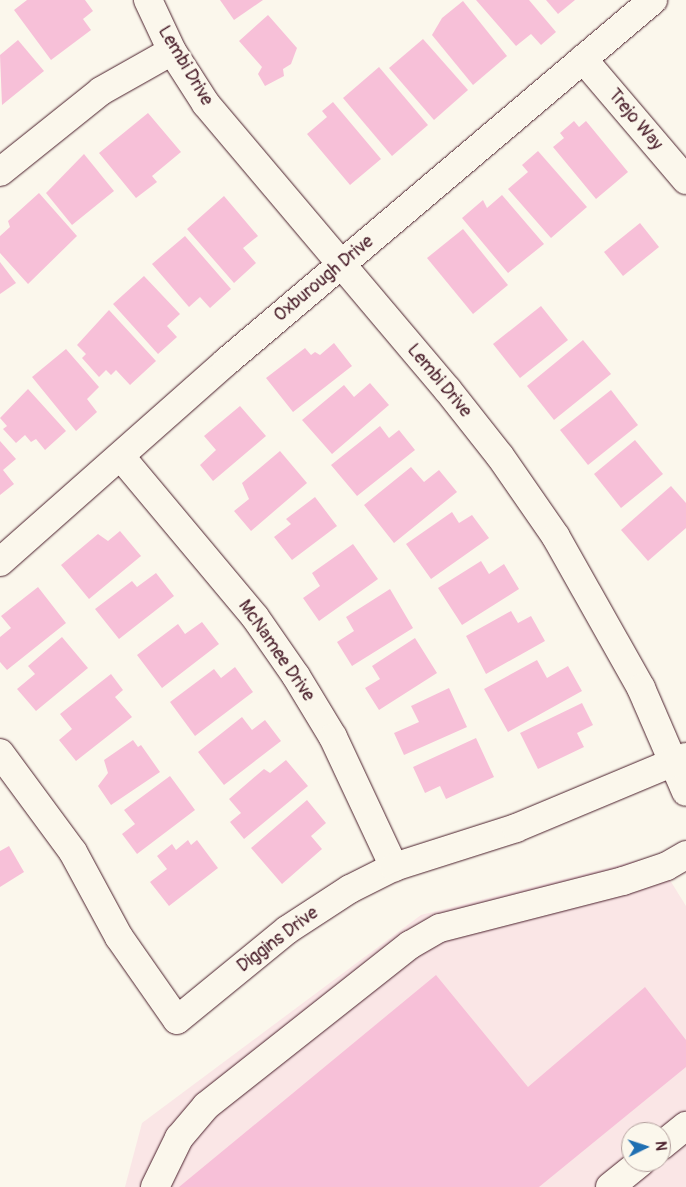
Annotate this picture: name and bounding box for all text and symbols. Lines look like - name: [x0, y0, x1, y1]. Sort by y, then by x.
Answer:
- street label: Lembi Drive: [153, 22, 217, 110]
- street label: Trejo Way: [603, 85, 667, 155]
- street label: Oxburough Drive: [270, 231, 378, 327]
- street label: Lembi Drive: [402, 340, 476, 422]
- street label: McNamee Drive: [233, 596, 319, 706]
- street label: Diggins Drive: [233, 903, 323, 977]
- north arrow: [621, 1122, 671, 1172]
- text: N: [652, 1141, 669, 1151]

